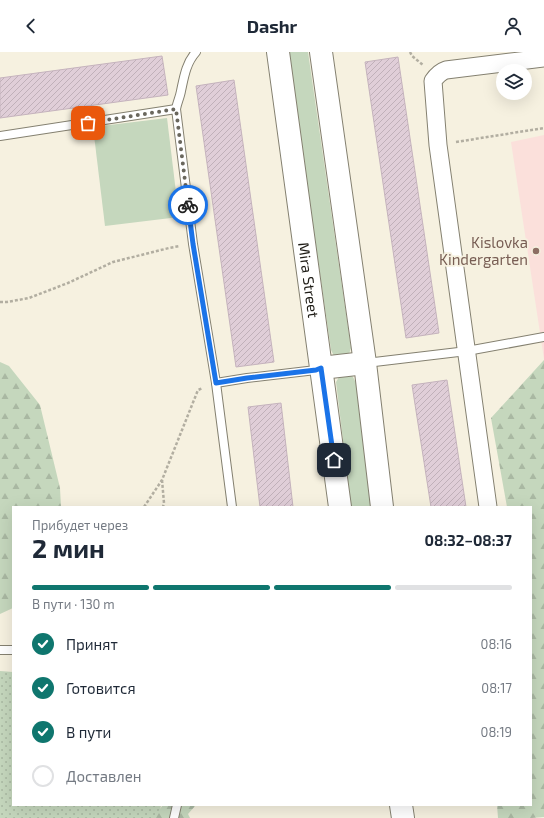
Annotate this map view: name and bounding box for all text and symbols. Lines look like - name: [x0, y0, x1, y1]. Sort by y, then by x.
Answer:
- icon: back: [20, 15, 42, 37]
- text: Dashr: [247, 15, 297, 37]
- icon: person: [502, 15, 524, 37]
- map controls: [496, 64, 532, 100]
- button: layers: [496, 64, 532, 100]
- pin: [71, 106, 105, 140]
- icon: bag: [77, 112, 99, 134]
- courier: [168, 185, 208, 225]
- icon: bike: [177, 194, 199, 216]
- place label: Kislovka Kindergarten: [439, 233, 528, 268]
- street label: Mira Street: [295, 241, 323, 319]
- marker: Kislovka Kindergarten: [531, 246, 541, 256]
- pin: [317, 443, 351, 477]
- icon: home: [323, 449, 345, 471]
- text: Прибудет через: [32, 517, 128, 533]
- text: 08:32–08:37: [425, 531, 512, 549]
- text: 2 мин: [32, 532, 105, 563]
- text: В пути · 130 m: [32, 596, 115, 612]
- icon: check: [32, 633, 54, 655]
- text: Принят: [66, 635, 118, 653]
- text: 08:16: [481, 636, 512, 652]
- icon: check: [32, 677, 54, 699]
- text: Готовится: [66, 679, 136, 697]
- text: 08:17: [481, 680, 512, 696]
- icon: check: [32, 721, 54, 743]
- text: В пути: [66, 723, 111, 741]
- text: 08:19: [481, 724, 512, 740]
- text: Доставлен: [66, 767, 142, 785]

